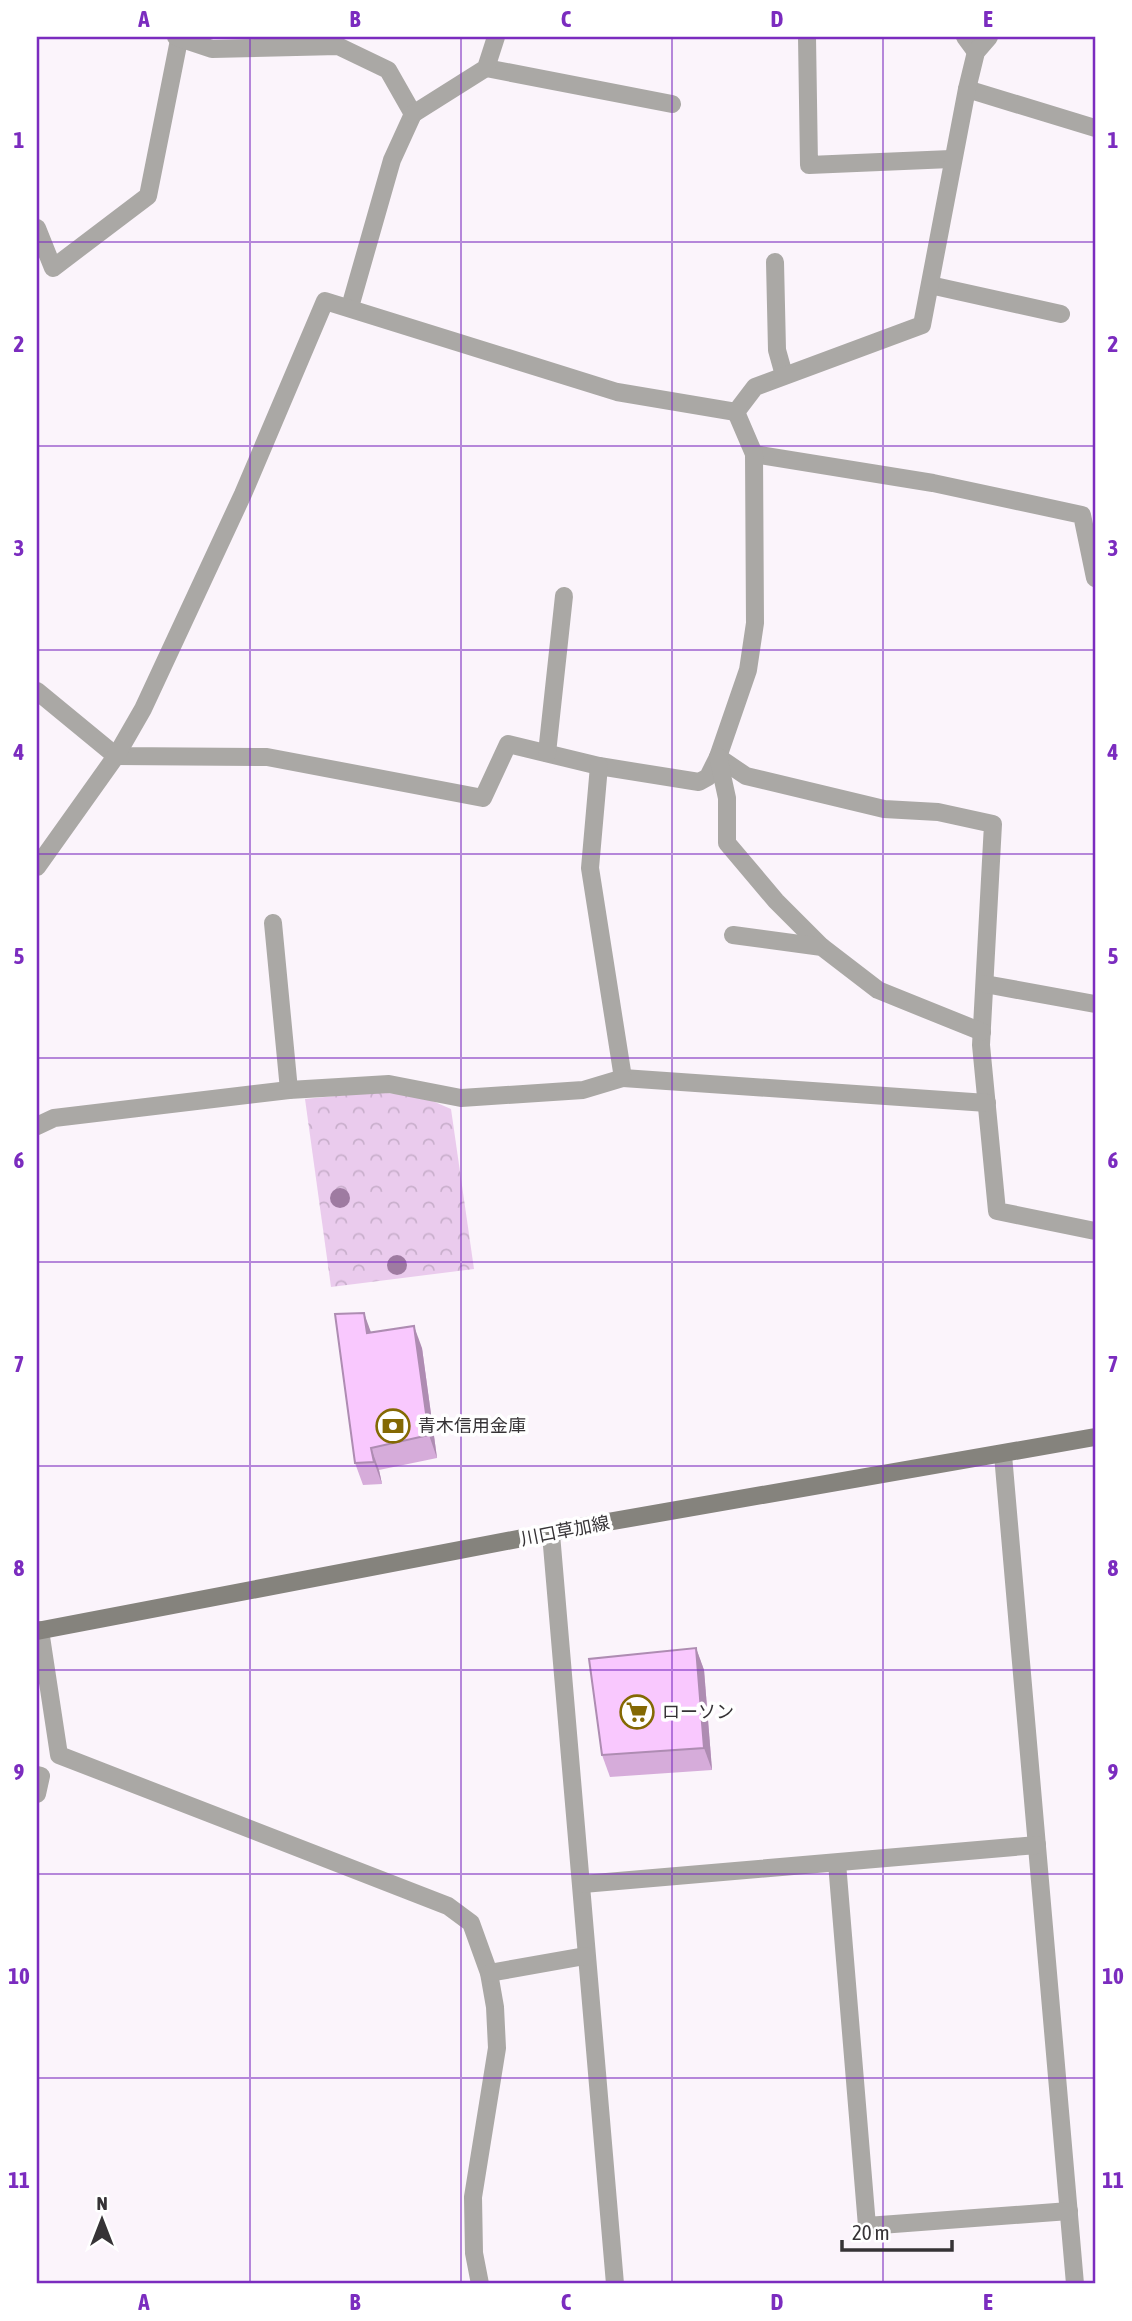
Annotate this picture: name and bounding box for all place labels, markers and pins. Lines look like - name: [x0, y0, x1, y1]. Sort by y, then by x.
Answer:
- bank icon: 青木信用金庫: [374, 1407, 412, 1445]
- place label: 青木信用金庫: [418, 1415, 526, 1436]
- supermarket icon: ローソン: [618, 1693, 656, 1731]
- place label: ローソン: [662, 1701, 734, 1722]

